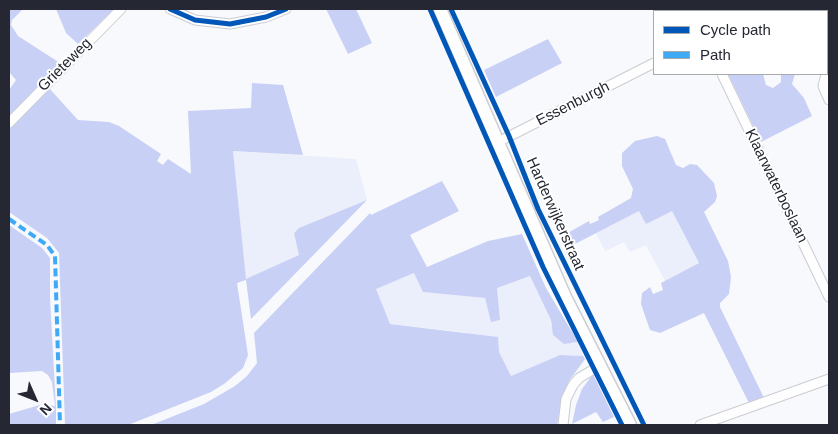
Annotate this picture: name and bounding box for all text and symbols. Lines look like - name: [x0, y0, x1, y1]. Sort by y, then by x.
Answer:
- legend: [653, 10, 828, 75]
- text: Cycle path: [700, 21, 771, 38]
- street label: Grieteweg: [34, 34, 96, 96]
- text: Path: [700, 46, 731, 63]
- street label: Essenburgh: [533, 78, 613, 130]
- street label: Klaarwaterboslaan: [741, 126, 811, 246]
- street label: Harderwijkerstraat: [522, 155, 588, 273]
- north arrow: [10, 374, 60, 424]
- text: N: [37, 400, 55, 419]

